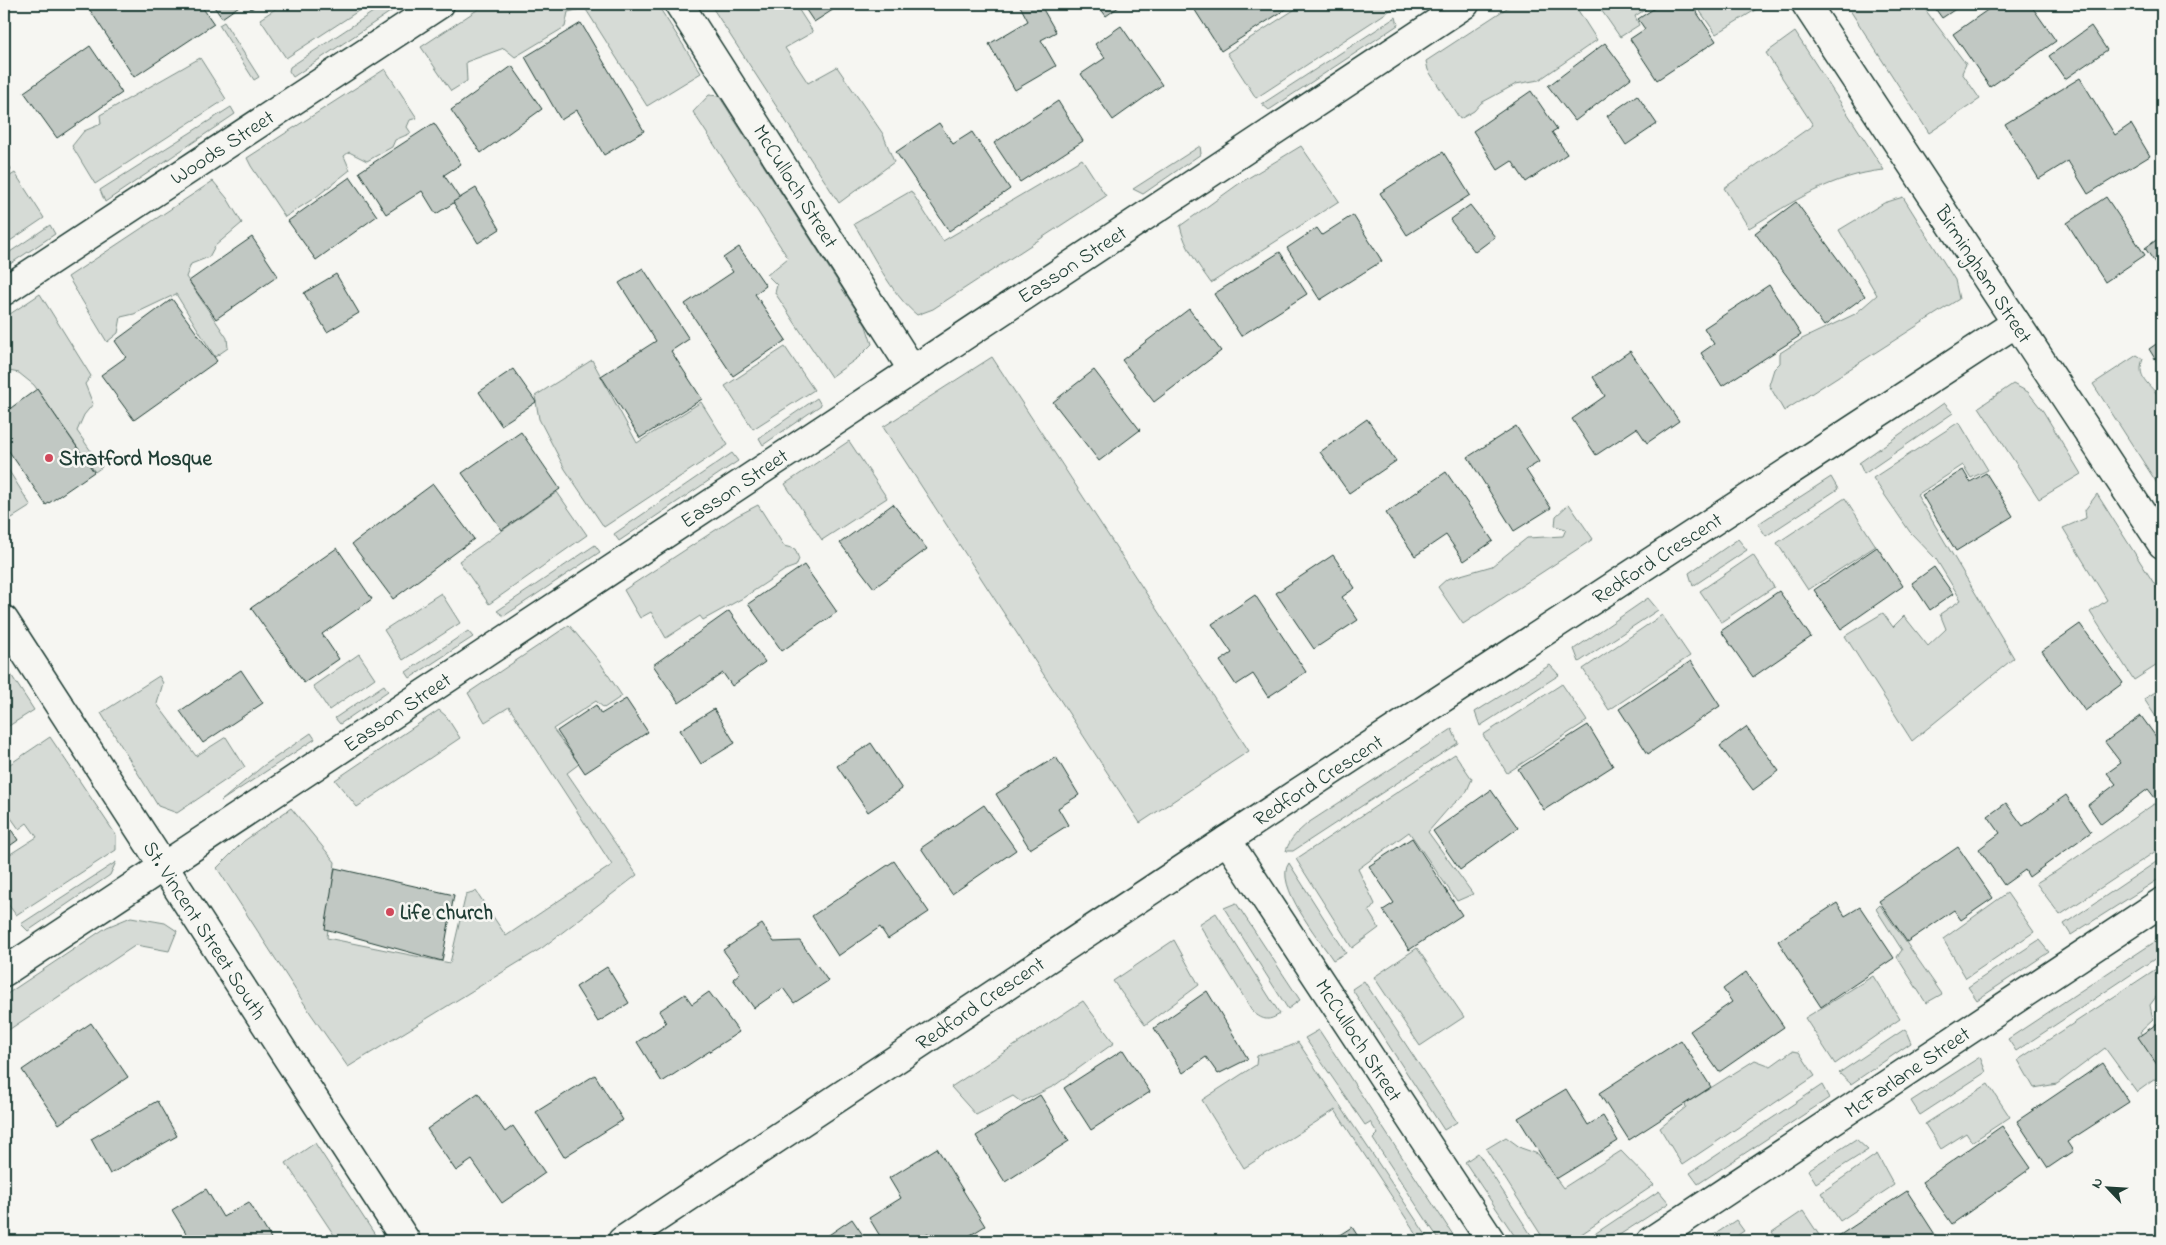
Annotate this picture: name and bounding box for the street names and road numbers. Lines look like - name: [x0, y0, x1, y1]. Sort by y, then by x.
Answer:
- street label: Woods Street: [165, 104, 281, 194]
- street label: McCulloch Street: [744, 119, 844, 255]
- street label: Birmingham Street: [1924, 199, 2038, 351]
- street label: Easson Street: [1013, 219, 1134, 312]
- street label: Easson Street: [675, 442, 795, 537]
- street label: Redford Crescent: [1587, 506, 1729, 613]
- street label: Easson Street: [338, 666, 458, 761]
- street label: Redford Crescent: [1248, 728, 1390, 835]
- street label: St. Vincent Street South: [134, 836, 273, 1027]
- street label: Redford Crescent: [911, 950, 1052, 1059]
- street label: McCulloch Street: [1306, 974, 1408, 1108]
- street label: McFarlane Street: [1839, 1020, 1977, 1127]

